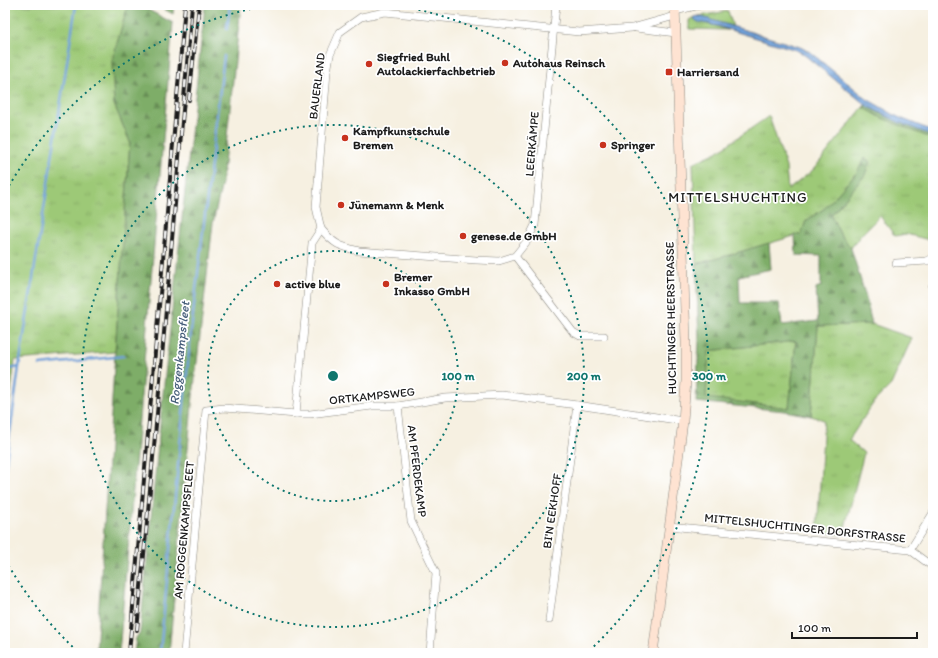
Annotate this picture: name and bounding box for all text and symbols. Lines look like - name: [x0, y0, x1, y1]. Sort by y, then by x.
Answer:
- place label: Siegfried Buhl Autolackierfachbetrieb: [376, 50, 495, 78]
- street label: BAUERLAND: [306, 52, 328, 120]
- place label: Autohaus Reinsch: [512, 56, 606, 70]
- marker: Autohaus Reinsch: [500, 58, 510, 68]
- marker: Siegfried Buhl Autolackierfachbetrieb: [364, 59, 374, 69]
- place label: Harriersand: [677, 65, 739, 79]
- marker: Harriersand: [664, 67, 674, 77]
- street label: LEERKÄMPE: [522, 111, 542, 177]
- place label: Kampfkunstschule Bremen: [353, 124, 450, 152]
- marker: Kampfkunstschule Bremen: [340, 133, 350, 143]
- place label: Springer: [611, 138, 655, 153]
- marker: Springer: [598, 140, 608, 150]
- district label: MITTELSHUCHTING: [668, 189, 808, 206]
- place label: Jünemann & Menk: [348, 198, 445, 212]
- marker: Jünemann & Menk: [336, 200, 346, 210]
- place label: genese.de GmbH: [471, 229, 557, 244]
- marker: genese.de GmbH: [458, 231, 468, 241]
- street label: HUCHTINGER HEERSTRASSE: [663, 241, 679, 395]
- place label: Bremer Inkasso GmbH: [394, 270, 470, 298]
- place label: active blue: [285, 277, 341, 291]
- marker: active blue: [272, 279, 282, 289]
- marker: Bremer Inkasso GmbH: [381, 279, 391, 289]
- water label: Roggenkampsfleet: [167, 300, 192, 405]
- centre of rings: [326, 369, 340, 383]
- text: 100 m: [441, 369, 475, 383]
- text: 200 m: [567, 369, 602, 383]
- text: 300 m: [692, 369, 727, 383]
- street label: ORTKAMPSWEG: [328, 385, 416, 407]
- street label: AM PFERDEKAMP: [404, 424, 430, 518]
- street label: AM ROGGENKAMPSFLEET: [171, 460, 197, 599]
- street label: BI'N EEKHOFF: [540, 472, 564, 549]
- street label: MITTELSHUCHTINGER DORFSTRASSE: [704, 510, 907, 546]
- scale bar: [792, 614, 917, 640]
- text: 100 m: [798, 621, 831, 635]

